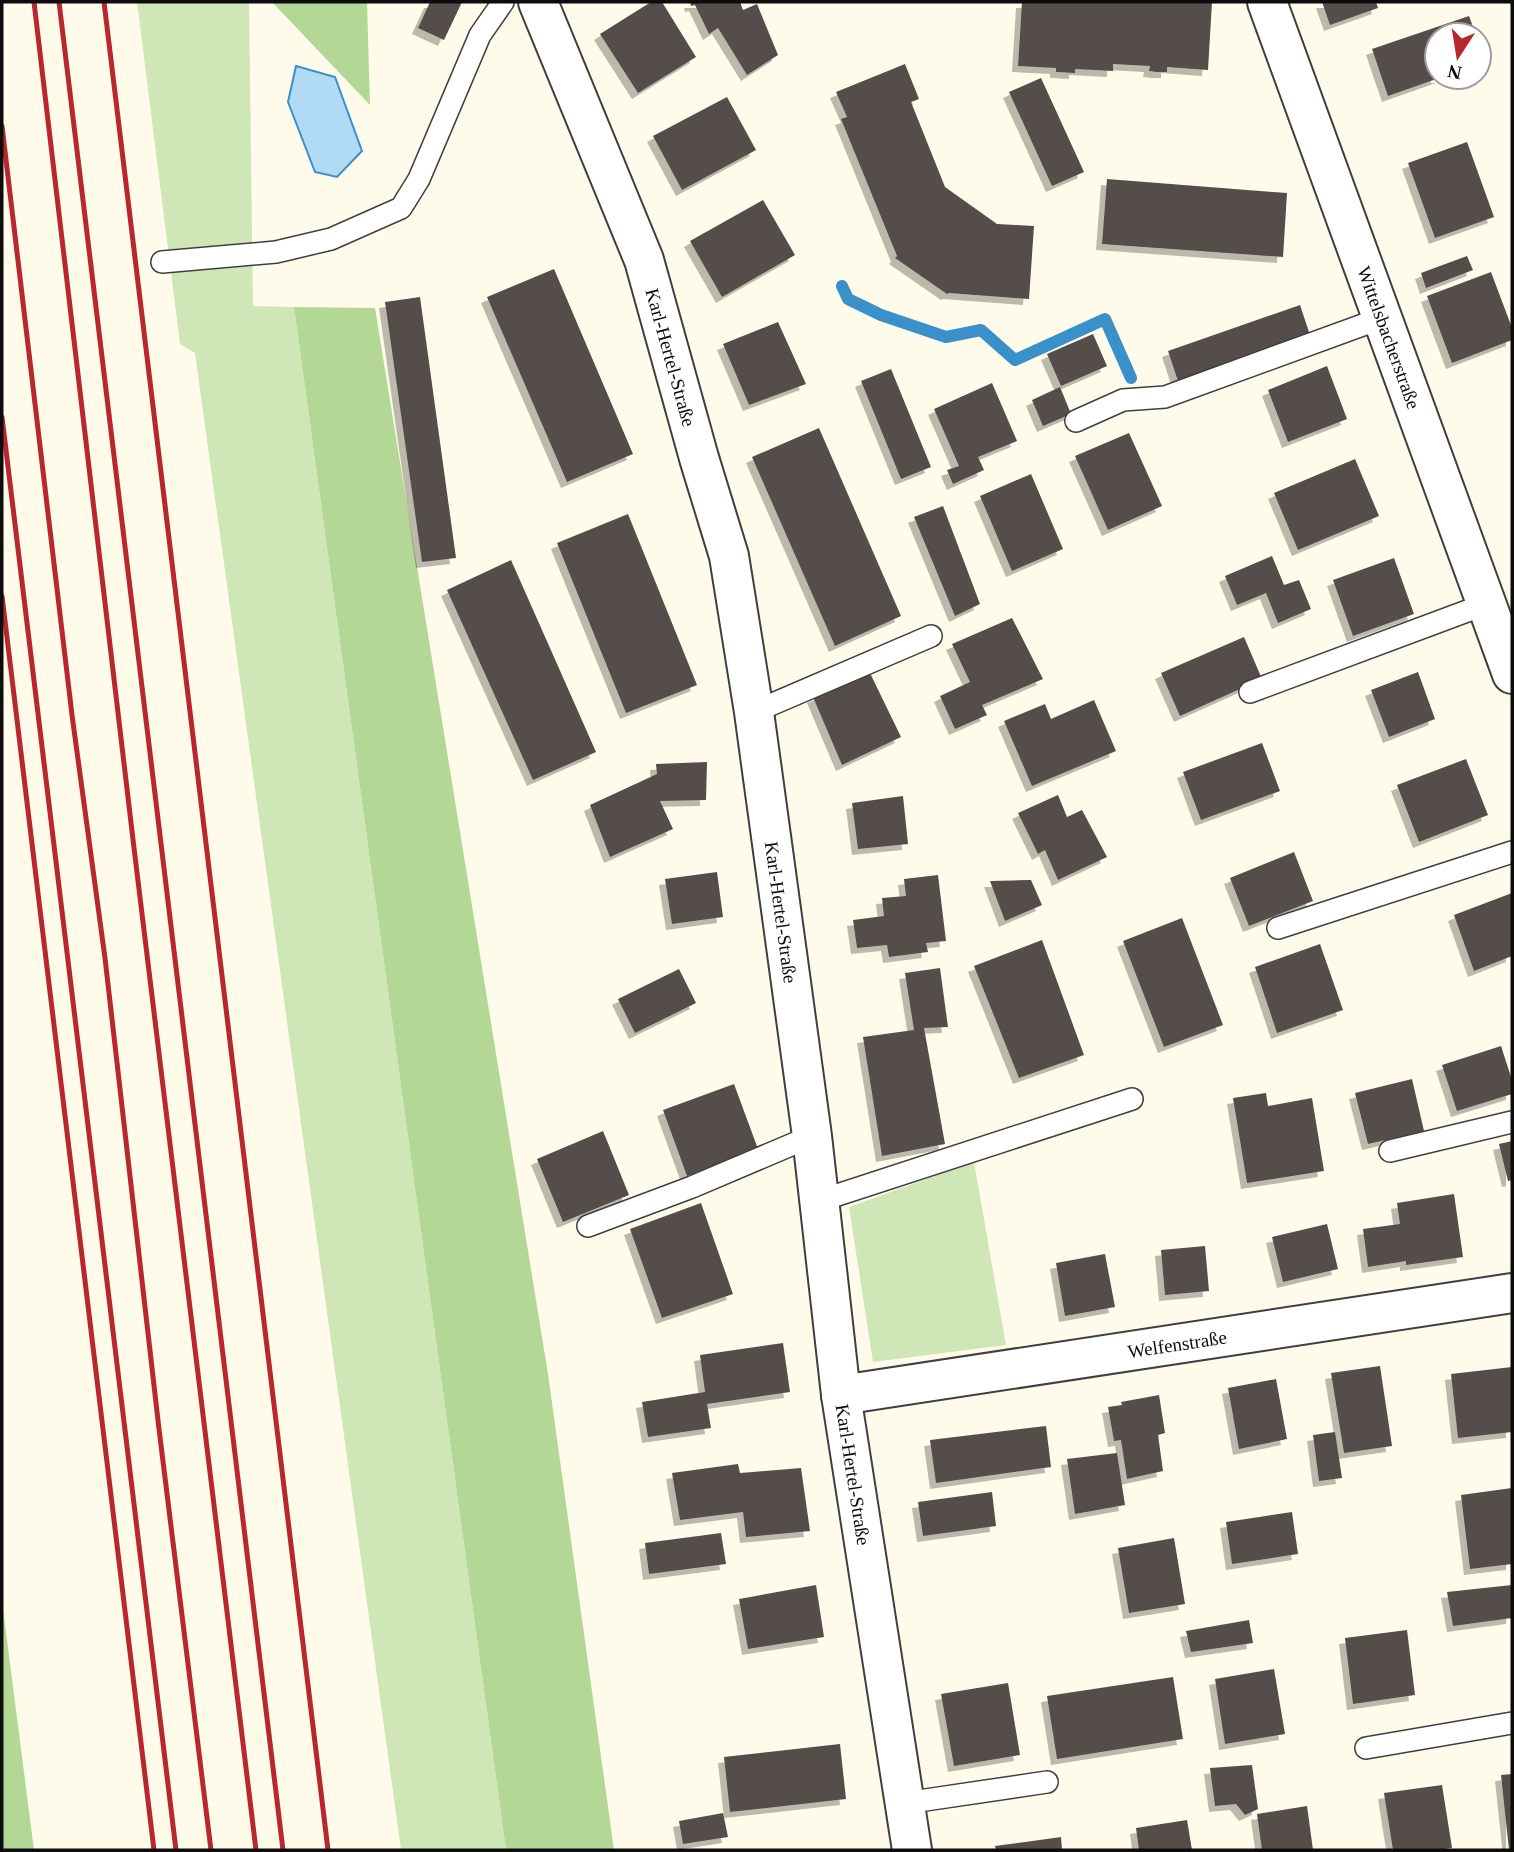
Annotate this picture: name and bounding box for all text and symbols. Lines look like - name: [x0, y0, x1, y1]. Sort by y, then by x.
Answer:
- north arrow: [1423, 21, 1493, 91]
- text: N: [1445, 60, 1463, 84]
- street label: Wittelsbacherstraße: [1354, 263, 1425, 412]
- street label: Karl-Hertel-Straße: [642, 286, 700, 429]
- street label: Karl-Hertel-Straße: [761, 840, 801, 984]
- street label: Welfenstraße: [1126, 1326, 1228, 1362]
- street label: Karl-Hertel-Straße: [832, 1403, 875, 1547]

